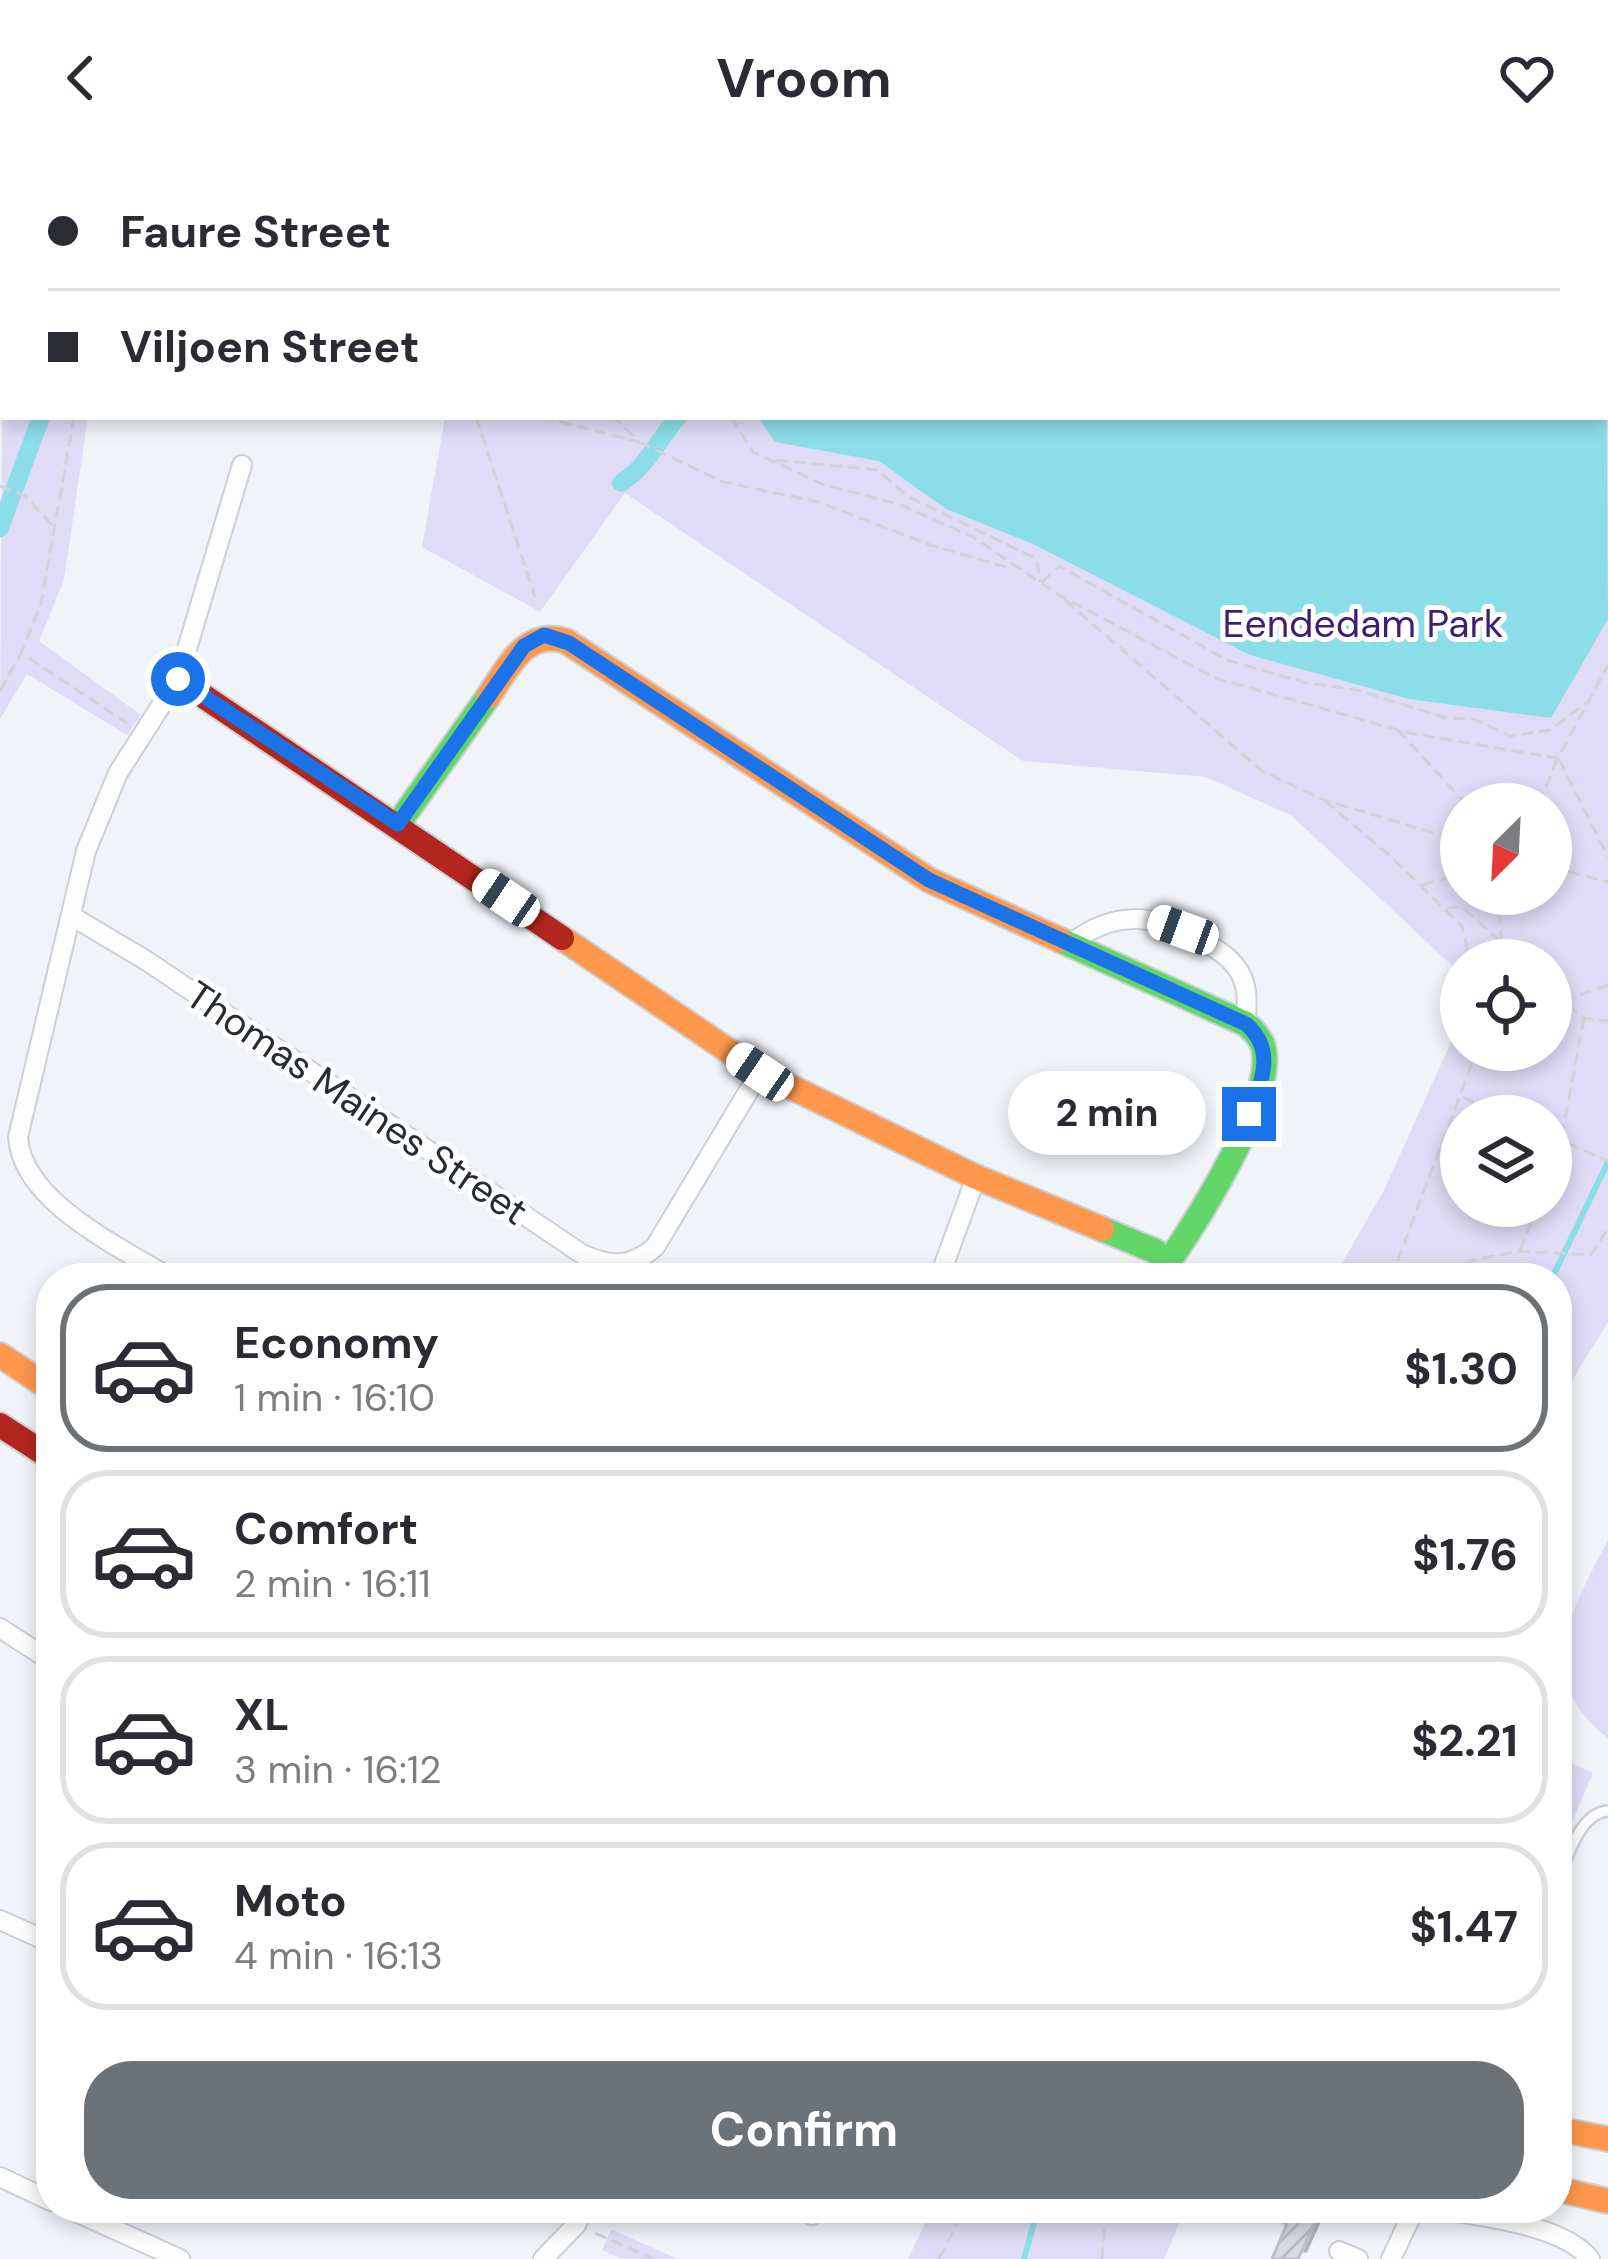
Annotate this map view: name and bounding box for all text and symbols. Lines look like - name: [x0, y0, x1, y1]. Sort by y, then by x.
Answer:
- text: Vroom: [716, 43, 892, 114]
- icon: back: [48, 45, 114, 111]
- icon: heart: [1494, 45, 1560, 111]
- text: Faure Street: [120, 202, 391, 261]
- text: Viljoen Street: [120, 317, 419, 376]
- park label: Eendedam Park: [1223, 598, 1504, 649]
- route start: [151, 652, 205, 706]
- north arrow: [1440, 783, 1572, 915]
- map controls: [1440, 783, 1572, 1227]
- car: [466, 863, 546, 933]
- car: [1143, 901, 1223, 959]
- button: locate: [1440, 939, 1572, 1071]
- street label: Thomas Maines Street: [176, 970, 538, 1236]
- car: [720, 1037, 800, 1107]
- callout: 2 min: [1009, 1072, 1207, 1156]
- text: 2 min: [1055, 1087, 1159, 1138]
- route end: [1222, 1087, 1276, 1141]
- button: layers: [1440, 1095, 1572, 1227]
- text: Economy: [234, 1313, 439, 1372]
- icon: car: [90, 1314, 198, 1422]
- text: $1.30: [1404, 1339, 1518, 1398]
- text: 1 min · 16:10: [234, 1372, 435, 1423]
- text: Comfort: [234, 1499, 418, 1558]
- icon: car: [90, 1500, 198, 1608]
- text: $1.76: [1412, 1525, 1518, 1584]
- text: 2 min · 16:11: [234, 1558, 431, 1609]
- text: XL: [234, 1685, 289, 1744]
- icon: car: [90, 1686, 198, 1794]
- text: $2.21: [1411, 1711, 1518, 1770]
- text: 3 min · 16:12: [234, 1744, 442, 1795]
- text: Moto: [234, 1871, 347, 1930]
- icon: car: [90, 1872, 198, 1980]
- text: $1.47: [1410, 1897, 1518, 1956]
- text: 4 min · 16:13: [234, 1930, 443, 1981]
- button: Confirm: [84, 2061, 1524, 2199]

